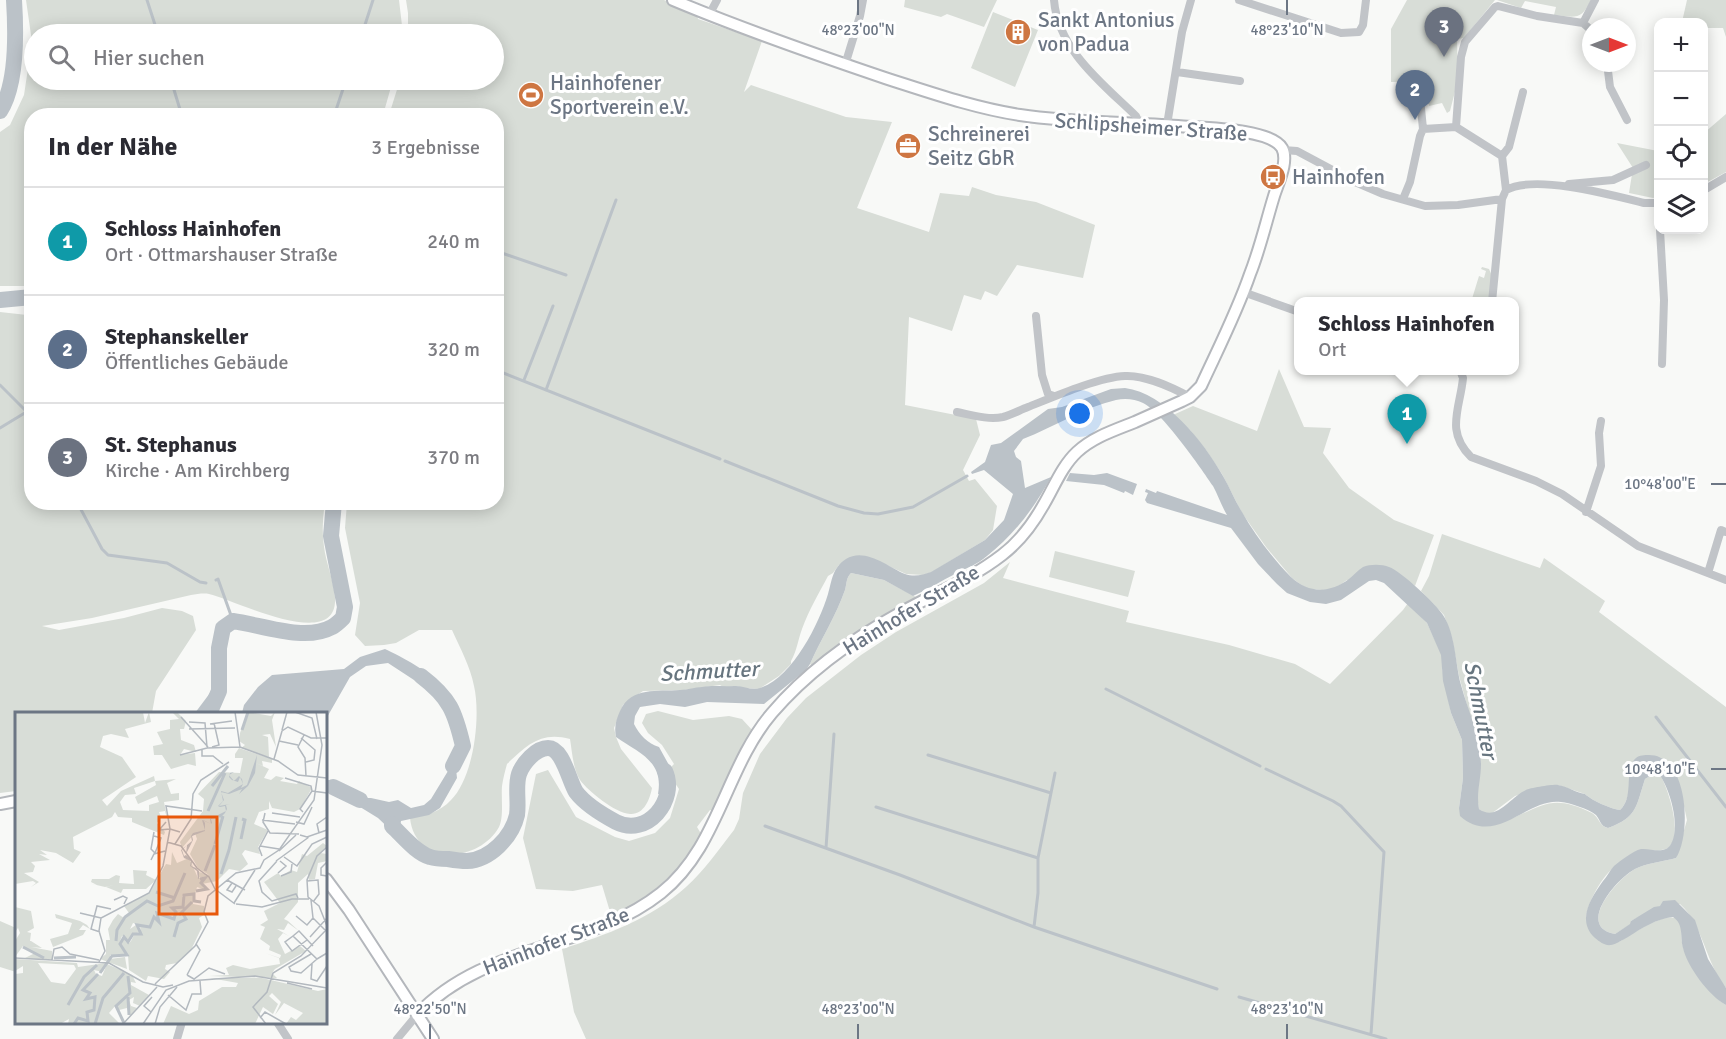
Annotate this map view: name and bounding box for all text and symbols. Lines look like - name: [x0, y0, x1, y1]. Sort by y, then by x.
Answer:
- place label: Sankt Antonius von Padua: [1038, 7, 1174, 57]
- pin: 3: [1424, 8, 1464, 57]
- building icon: Sankt Antonius von Padua: [1003, 17, 1033, 47]
- north arrow: [1582, 18, 1636, 72]
- map controls: [1654, 18, 1708, 234]
- button: +: [1654, 18, 1708, 72]
- text: 48°23'00"N: [821, 21, 895, 39]
- text: 48°23'10"N: [1250, 21, 1324, 39]
- search box: [24, 24, 504, 90]
- icon: search: [45, 41, 78, 74]
- text: Hier suchen: [93, 44, 205, 71]
- place label: Hainhofener Sportverein e.V.: [550, 70, 689, 120]
- pin: 2: [1396, 70, 1434, 120]
- button: −: [1654, 72, 1708, 126]
- sports icon: Hainhofener Sportverein e.V.: [516, 80, 546, 110]
- street label: Schlipsheimer Straße: [1054, 107, 1248, 147]
- place label: Schreinerei Seitz GbR: [928, 121, 1030, 171]
- button: locate: [1654, 126, 1708, 180]
- text: In der Nähe: [48, 131, 178, 163]
- office icon: Schreinerei Seitz GbR: [893, 131, 923, 161]
- text: 3 Ergebnisse: [371, 135, 480, 160]
- bus stop icon: Hainhofen: [1258, 162, 1288, 192]
- place label: Hainhofen: [1292, 164, 1385, 190]
- button: layers: [1654, 180, 1708, 234]
- text: Schloss Hainhofen: [105, 215, 281, 242]
- text: 1: [62, 229, 73, 254]
- text: 240 m: [427, 229, 480, 254]
- text: Ort · Ottmarshauser Straße: [105, 242, 338, 267]
- popup: [1294, 297, 1519, 375]
- text: Schloss Hainhofen: [1318, 310, 1495, 337]
- text: Stephanskeller: [105, 323, 248, 350]
- text: 2: [62, 337, 73, 362]
- text: 320 m: [427, 337, 480, 362]
- text: Ort: [1318, 337, 1346, 362]
- text: Öffentliches Gebäude: [105, 350, 289, 375]
- pin: 1: [1388, 394, 1426, 444]
- your location: [1065, 399, 1094, 428]
- text: St. Stephanus: [105, 431, 237, 458]
- text: 3: [62, 445, 73, 470]
- text: 370 m: [427, 445, 480, 470]
- text: Kirche · Am Kirchberg: [105, 458, 290, 483]
- text: 10°48'00"E: [1624, 475, 1696, 493]
- street label: Hainhofer Straße: [838, 559, 984, 661]
- water label: Schmutter: [659, 655, 762, 687]
- water label: Schmutter: [1458, 659, 1504, 764]
- inset map: [15, 712, 327, 1024]
- text: 10°48'10"E: [1624, 760, 1696, 778]
- street label: Hainhofer Straße: [479, 901, 633, 981]
- text: 48°22'50"N: [393, 1000, 467, 1018]
- text: 48°23'00"N: [821, 1000, 895, 1018]
- text: 48°23'10"N: [1250, 1000, 1324, 1018]

